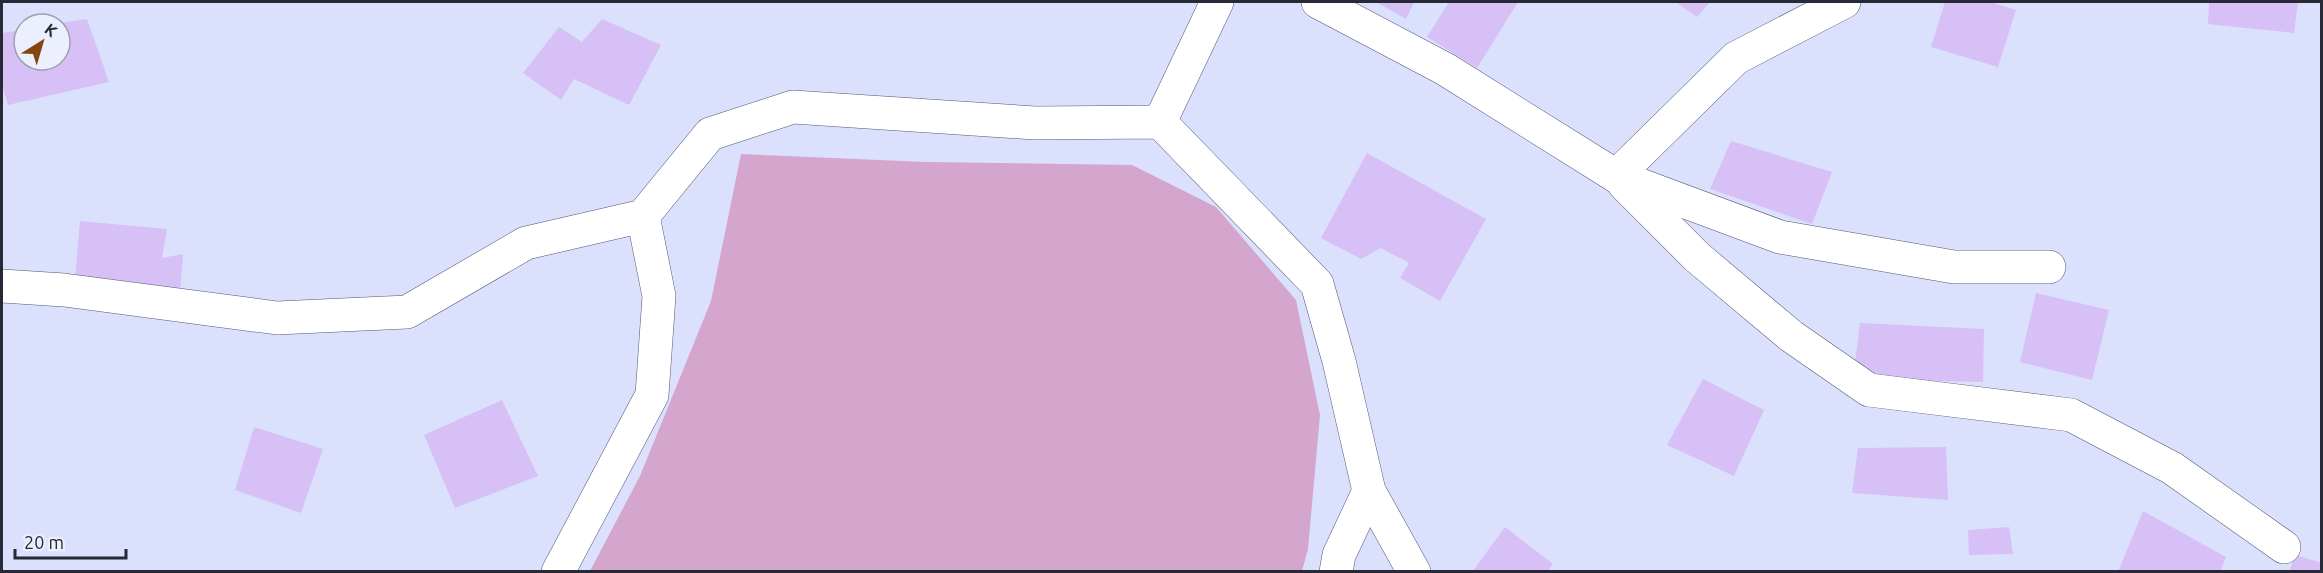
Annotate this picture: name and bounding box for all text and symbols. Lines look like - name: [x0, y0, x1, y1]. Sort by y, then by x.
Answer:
- north arrow: [12, 12, 72, 72]
- text: K: [41, 20, 61, 41]
- scale bar: [15, 522, 126, 560]
- text: 20 m: [24, 532, 64, 552]

